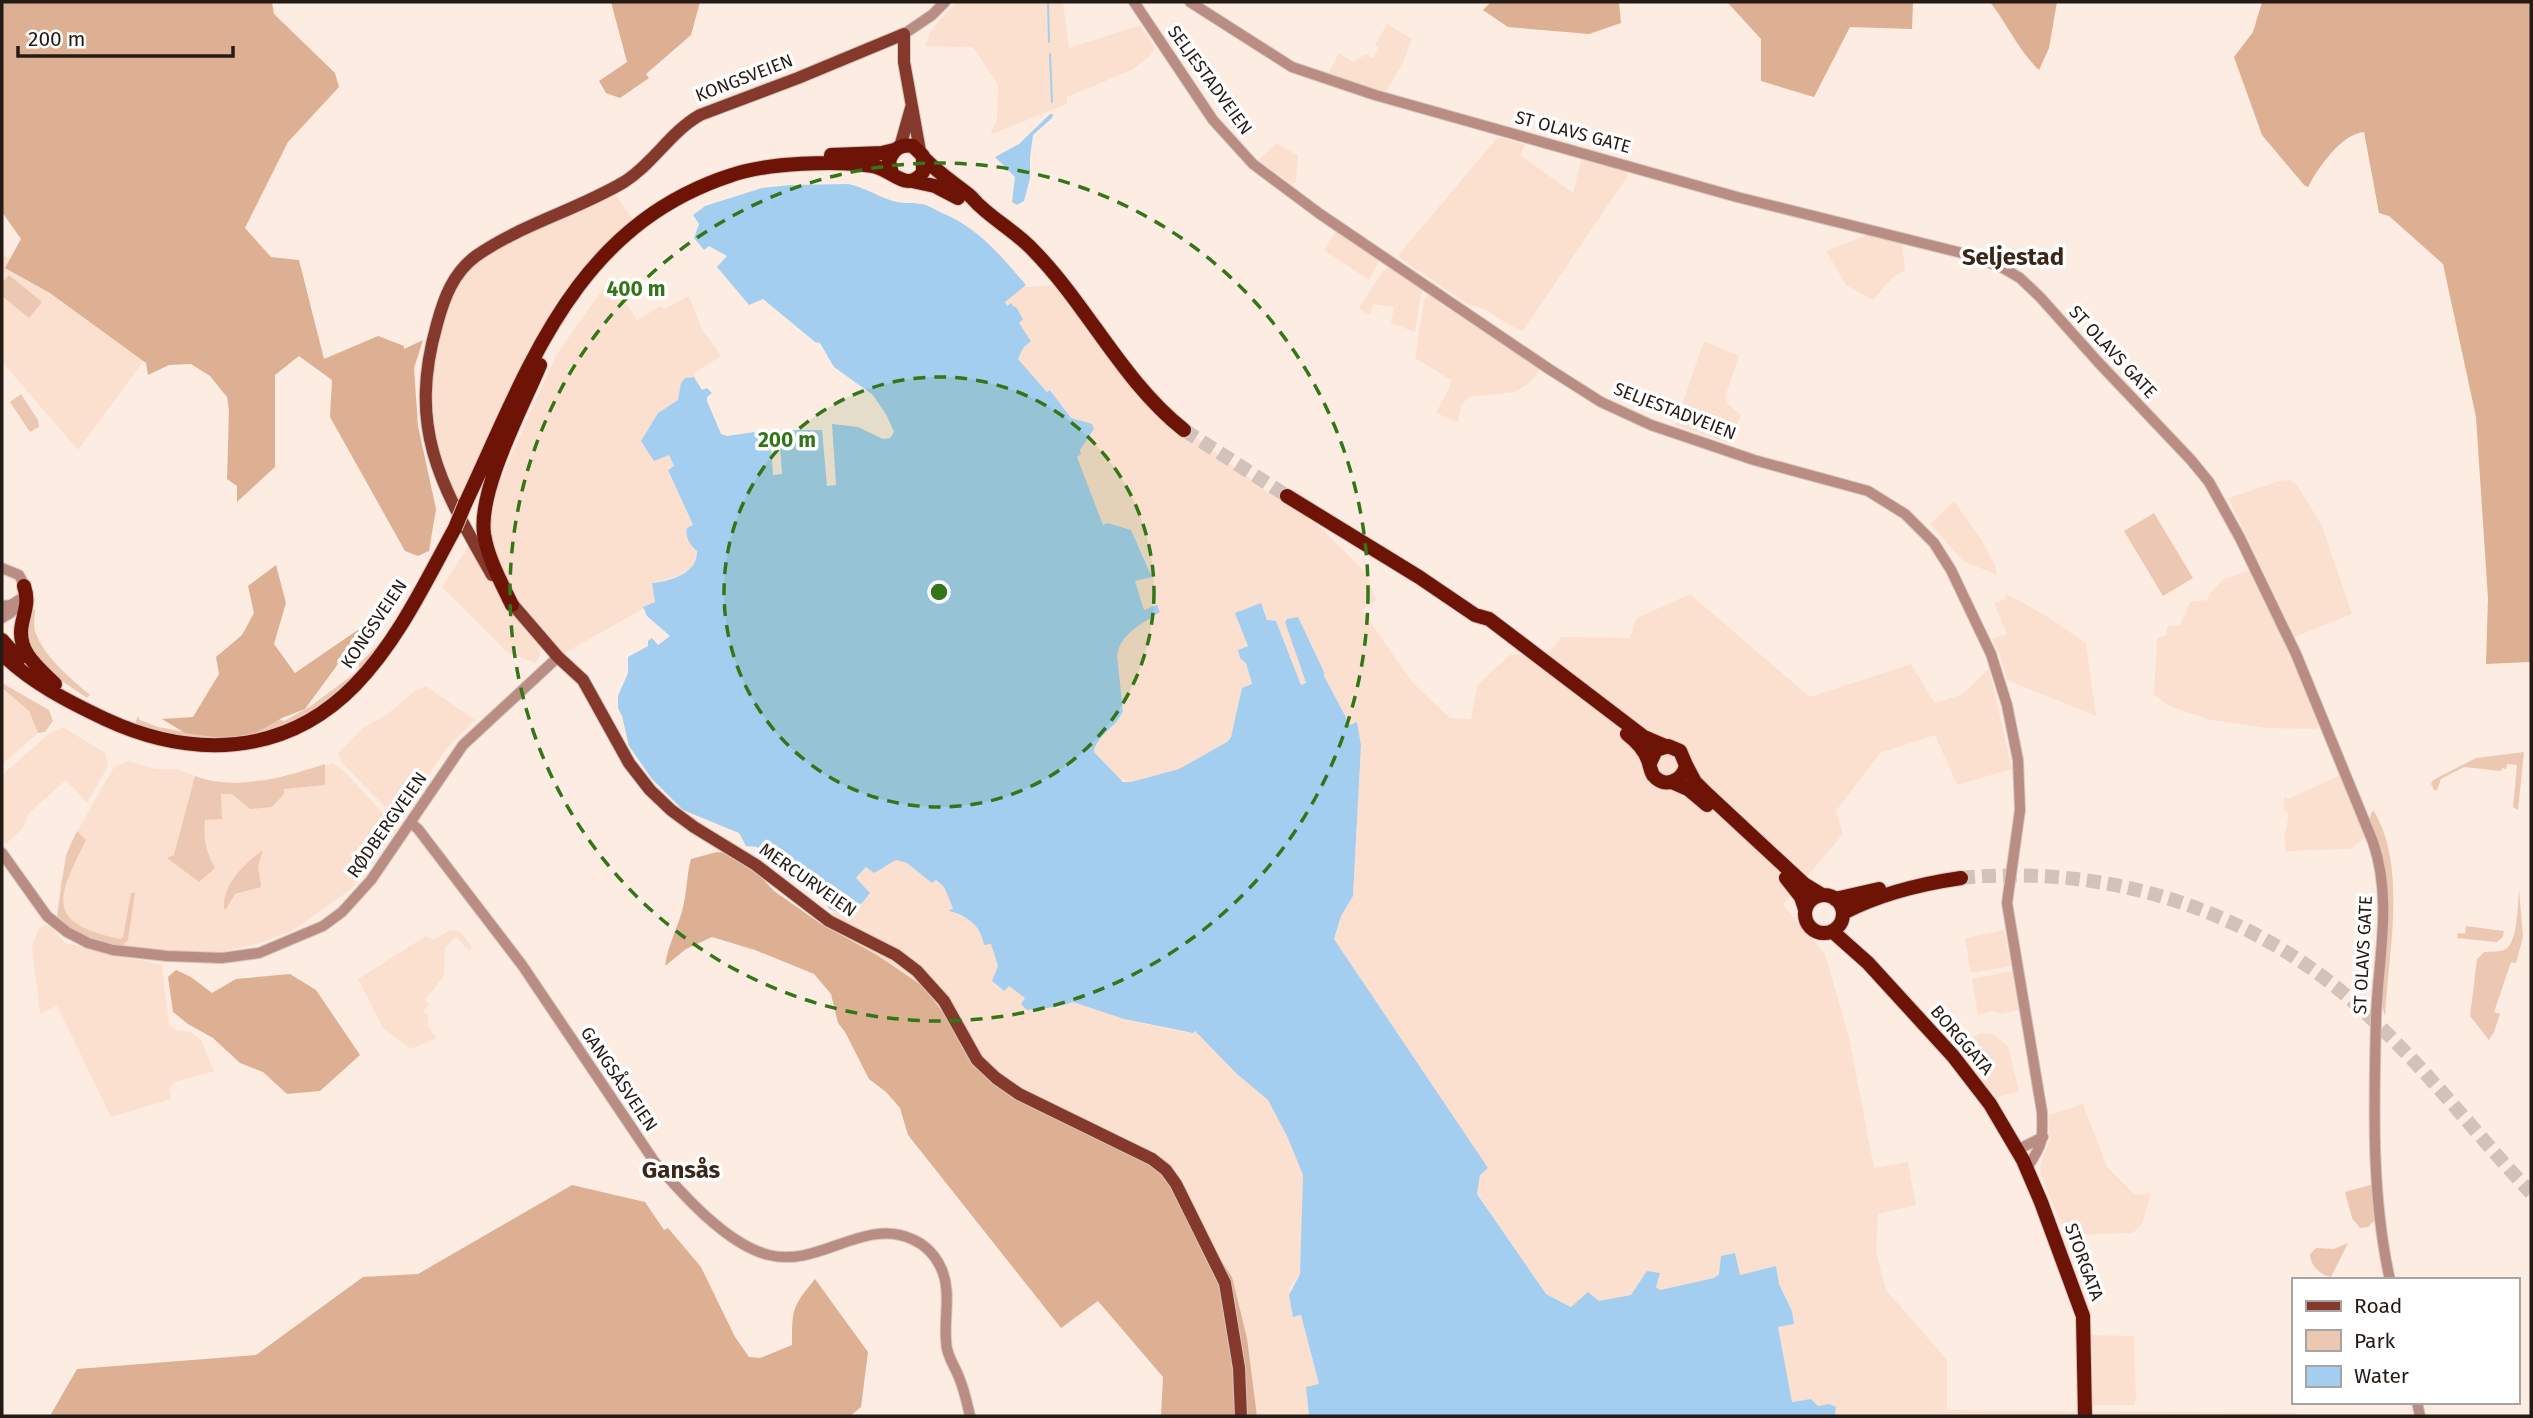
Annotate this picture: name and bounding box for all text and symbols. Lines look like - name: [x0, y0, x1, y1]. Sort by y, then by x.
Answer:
- scale bar: [18, 14, 233, 58]
- street label: SELJESTADVEIEN: [1163, 21, 1257, 139]
- text: 200 m: [28, 26, 85, 52]
- street label: KONGSVEIEN: [692, 49, 796, 107]
- street label: ST OLAVS GATE: [1513, 106, 1633, 158]
- district label: Seljestad: [1962, 243, 2064, 271]
- text: 400 m: [606, 276, 666, 302]
- street label: ST OLAVS GATE: [2064, 301, 2162, 403]
- street label: SELJESTADVEIEN: [1611, 378, 1739, 444]
- text: 200 m: [758, 427, 816, 453]
- street label: KONGSVEIEN: [336, 575, 412, 673]
- centre of rings: [927, 580, 951, 604]
- street label: RØDBERGVEIEN: [342, 768, 432, 882]
- street label: MERCURVEIEN: [755, 838, 861, 922]
- street label: ST OLAVS GATE: [2349, 895, 2377, 1015]
- street label: BORGGATA: [1926, 1001, 1999, 1080]
- street label: GANGSÅSVEIEN: [576, 1022, 663, 1136]
- district label: Gansås: [642, 1156, 721, 1184]
- street label: STORGATA: [2060, 1220, 2108, 1304]
- legend: [2292, 1278, 2519, 1404]
- text: Road: [2354, 1293, 2402, 1319]
- text: Park: [2354, 1328, 2396, 1354]
- text: Water: [2354, 1363, 2409, 1389]

